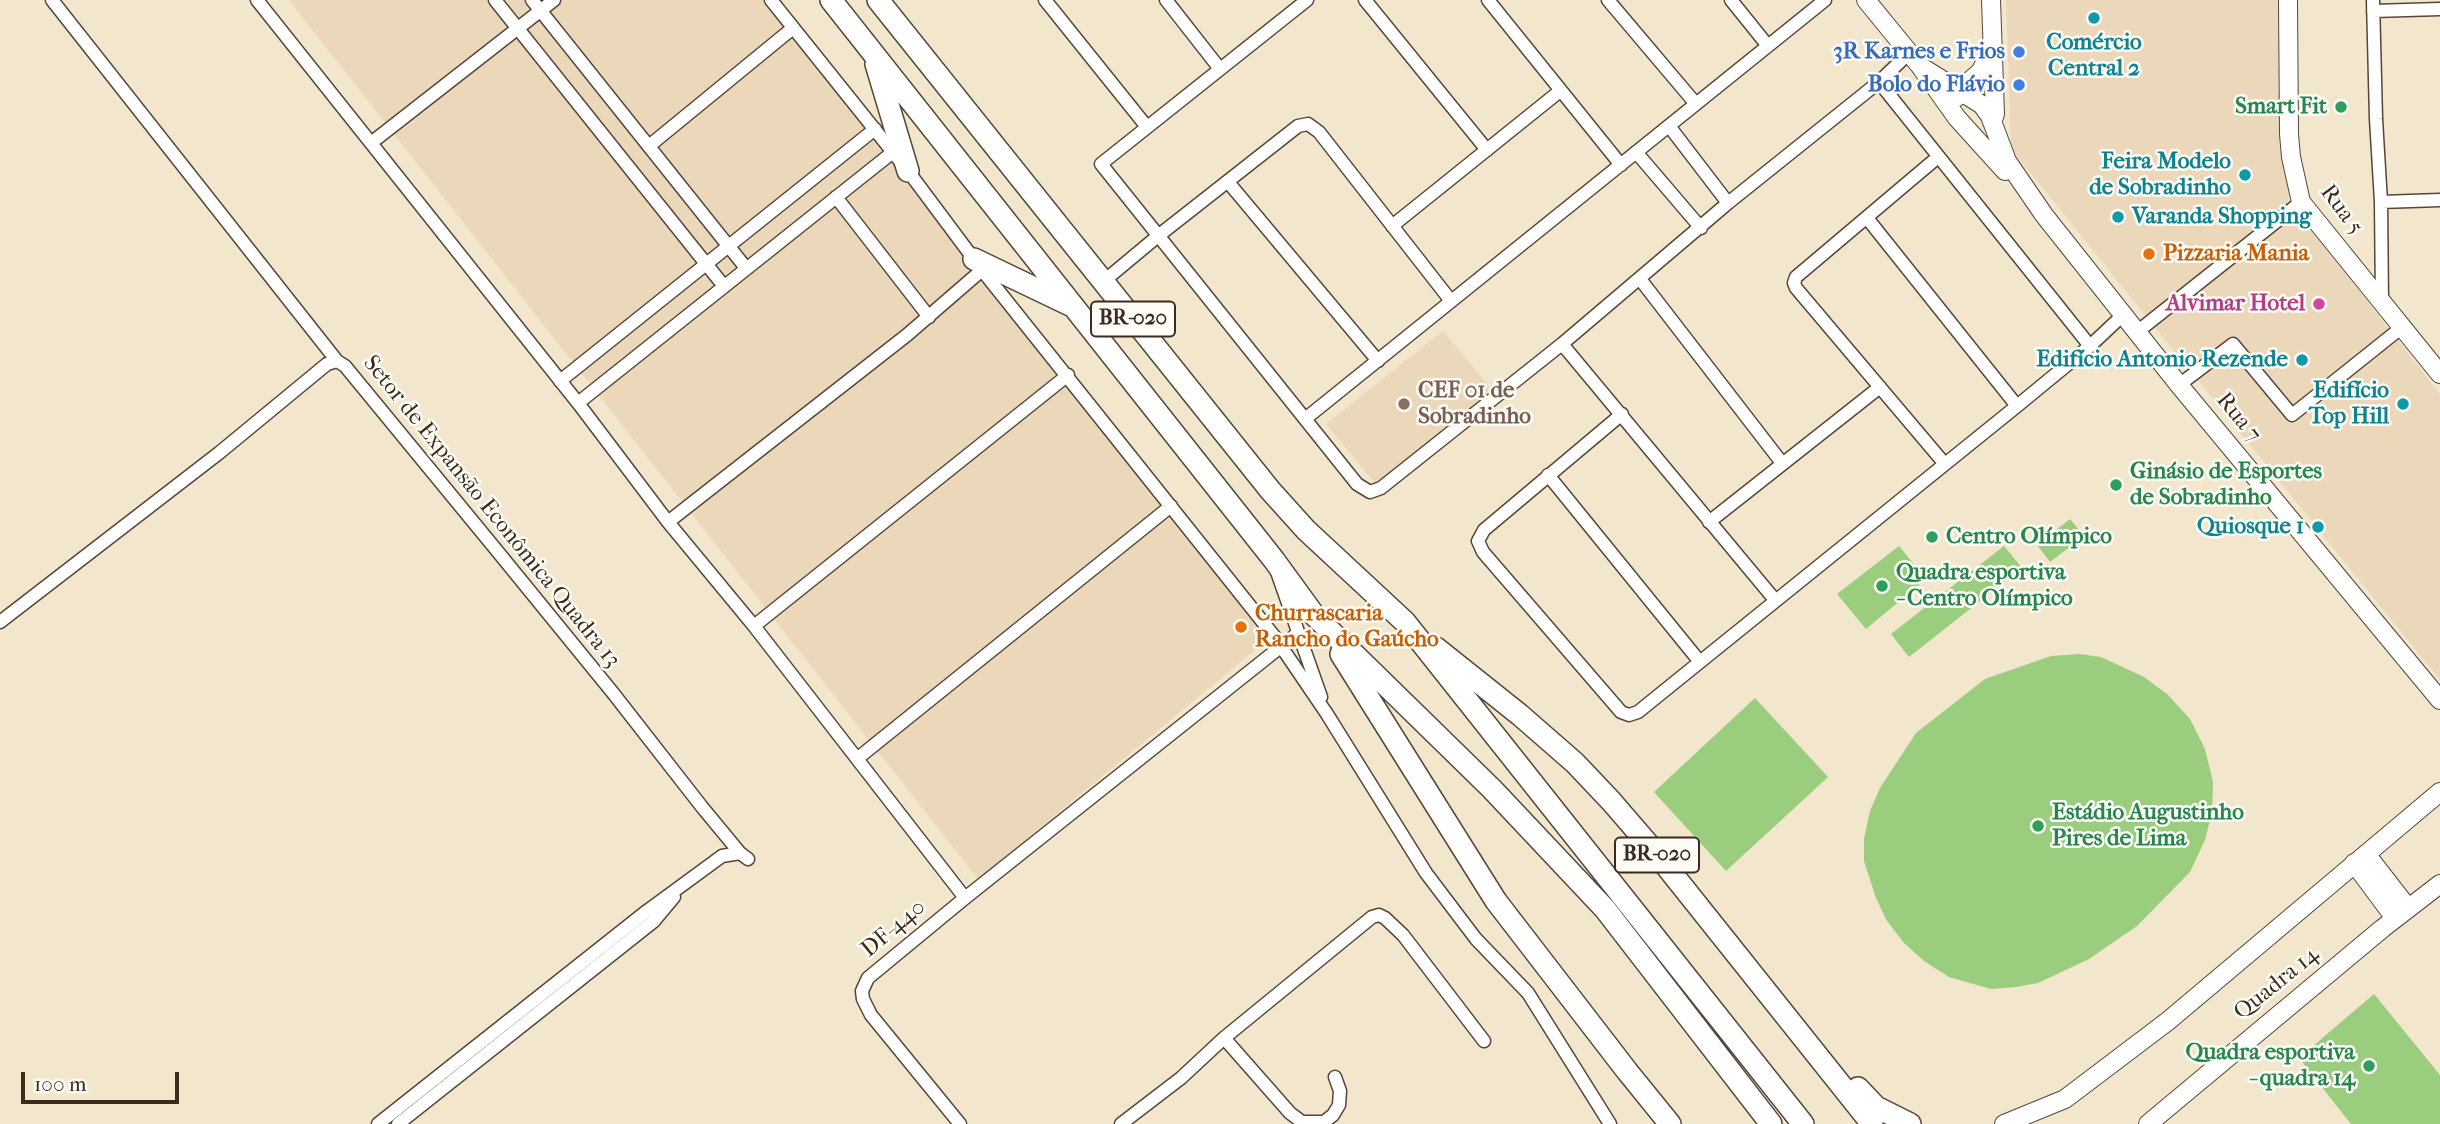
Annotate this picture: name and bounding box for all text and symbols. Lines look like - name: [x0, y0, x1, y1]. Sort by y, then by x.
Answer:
- marker: Comércio Central 2: [2086, 10, 2102, 26]
- place label: Comércio Central 2: [2046, 29, 2142, 83]
- place label: 3R Karnes e Frios: [1833, 38, 2005, 66]
- marker: 3R Karnes e Frios: [2011, 44, 2027, 60]
- place label: Bolo do Flávio: [1868, 71, 2005, 99]
- marker: Bolo do Flávio: [2011, 77, 2027, 93]
- place label: Smart Fit: [2235, 93, 2327, 121]
- marker: Smart Fit: [2333, 99, 2349, 115]
- place label: Feira Modelo de Sobradinho: [2089, 148, 2231, 202]
- marker: Feira Modelo de Sobradinho: [2237, 167, 2253, 183]
- street label: Rua 5: [2313, 180, 2369, 240]
- place label: Varanda Shopping: [2132, 203, 2312, 231]
- marker: Varanda Shopping: [2110, 209, 2126, 225]
- place label: Pizzaria Mania: [2163, 240, 2309, 268]
- marker: Pizzaria Mania: [2141, 246, 2157, 262]
- place label: Alvimar Hotel: [2166, 290, 2305, 318]
- marker: Alvimar Hotel: [2311, 296, 2327, 312]
- road number: BR-020: [1091, 302, 1175, 336]
- place label: Edifício Antonio Rezende: [2036, 346, 2288, 374]
- street label: Setor de Expansão Econômica Quadra 13: [356, 350, 626, 674]
- marker: Edifício Antonio Rezende: [2294, 352, 2310, 368]
- place label: CEF 01 de Sobradinho: [1418, 377, 1531, 431]
- place label: Edifício Top Hill: [2309, 377, 2389, 431]
- street label: Rua 7: [2210, 388, 2266, 448]
- marker: CEF 01 de Sobradinho: [1396, 396, 1412, 412]
- marker: Edifício Top Hill: [2395, 396, 2411, 412]
- place label: Ginásio de Esportes de Sobradinho: [2130, 458, 2322, 512]
- marker: Ginásio de Esportes de Sobradinho: [2108, 477, 2124, 493]
- place label: Quiosque 1: [2197, 513, 2304, 541]
- marker: Quiosque 1: [2310, 519, 2326, 535]
- place label: Centro Olímpico: [1946, 523, 2112, 551]
- marker: Centro Olímpico: [1924, 529, 1940, 545]
- place label: Quadra esportiva - Centro Olímpico: [1896, 559, 2073, 613]
- marker: Quadra esportiva - Centro Olímpico: [1874, 578, 1890, 594]
- place label: Churrascaria Rancho do Gaúcho: [1255, 600, 1439, 654]
- marker: Churrascaria Rancho do Gaúcho: [1233, 619, 1249, 635]
- place label: Estádio Augustinho Pires de Lima: [2052, 799, 2244, 853]
- marker: Estádio Augustinho Pires de Lima: [2030, 818, 2046, 834]
- road number: BR-020: [1615, 838, 1699, 872]
- street label: DF-440: [856, 894, 932, 964]
- street label: Quadra 14: [2229, 941, 2325, 1027]
- place label: Quadra esportiva - quadra 14: [2185, 1039, 2355, 1093]
- scale bar: [24, 1058, 182, 1102]
- marker: Quadra esportiva - quadra 14: [2361, 1058, 2377, 1074]
- text: 100 m: [34, 1072, 87, 1096]

